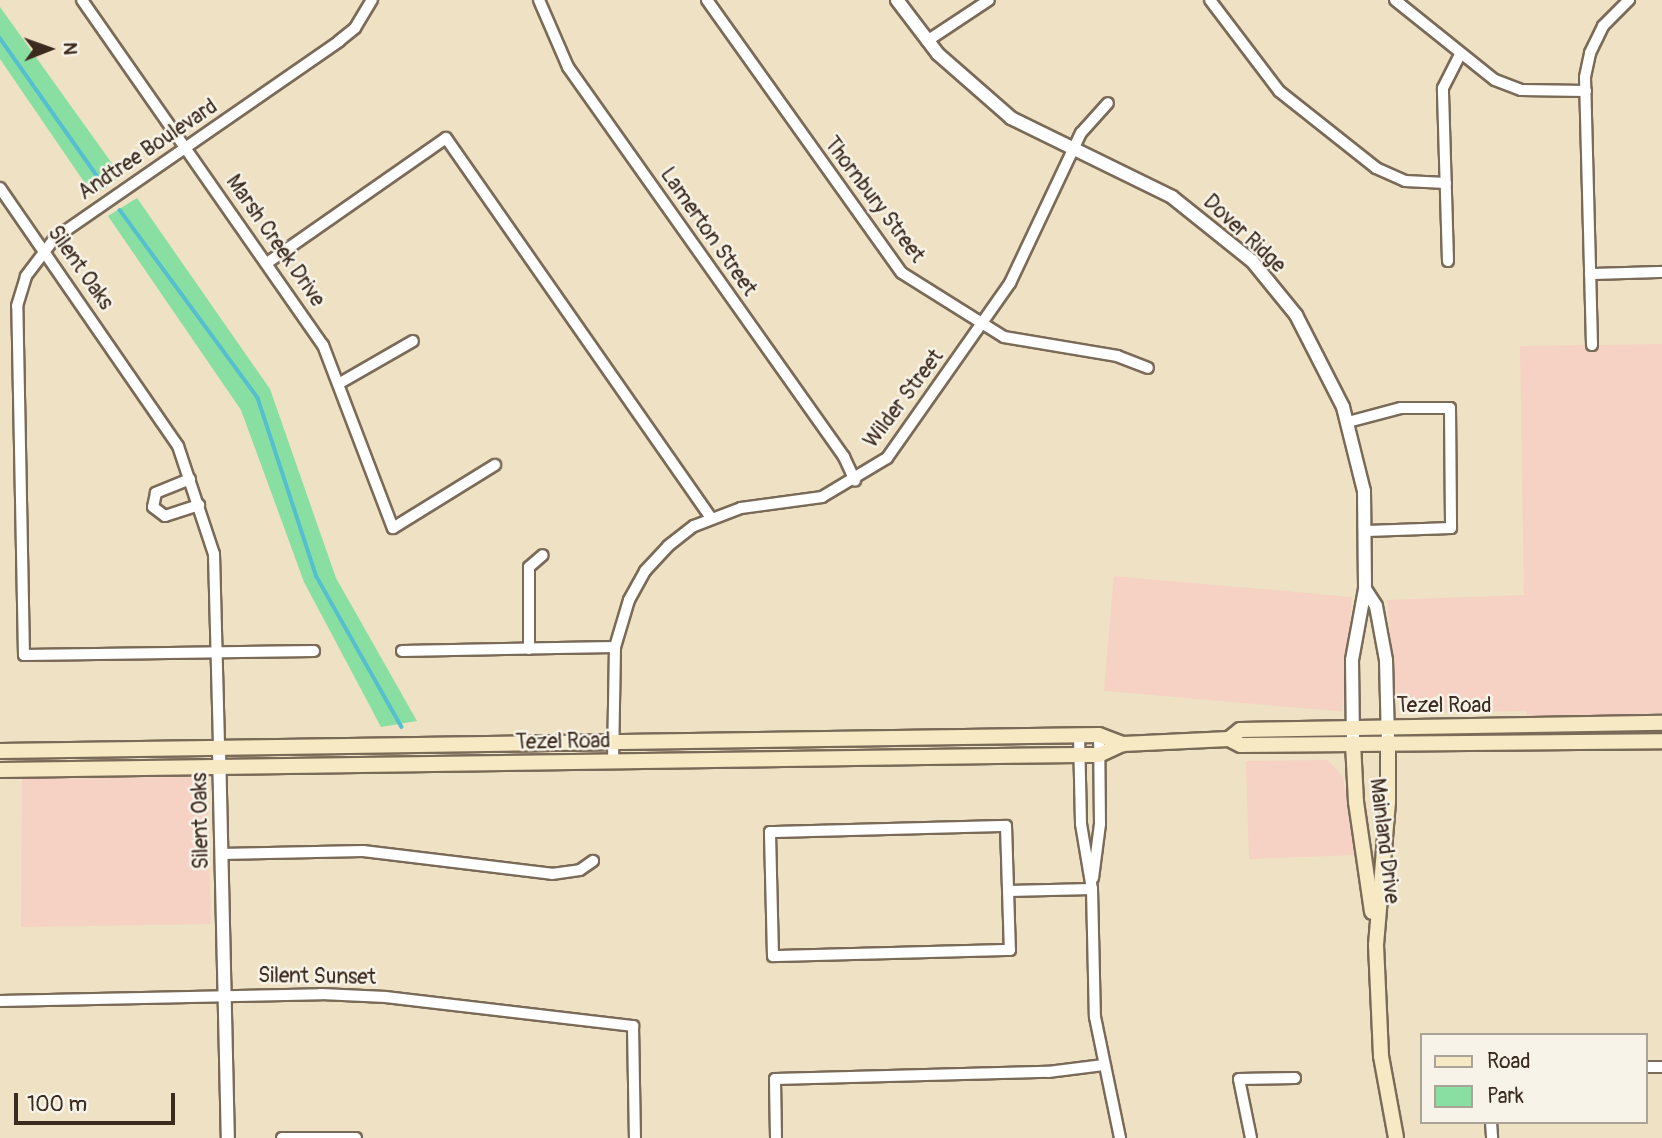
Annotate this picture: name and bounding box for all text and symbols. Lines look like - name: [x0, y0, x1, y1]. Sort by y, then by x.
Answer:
- north arrow: [14, 14, 84, 84]
- text: N: [58, 42, 82, 55]
- street label: Andtree Boulevard: [74, 94, 222, 206]
- street label: Thornbury Street: [818, 132, 930, 268]
- street label: Lamerton Street: [654, 163, 762, 301]
- street label: Marsh Creek Drive: [220, 170, 330, 312]
- street label: Dover Ridge: [1198, 190, 1290, 278]
- street label: Silent Oaks: [42, 221, 118, 315]
- street label: Wilder Street: [859, 345, 949, 453]
- street label: Tezel Road: [1396, 693, 1492, 719]
- street label: Tezel Road: [515, 729, 611, 755]
- street label: Silent Oaks: [188, 772, 214, 870]
- street label: Mainland Drive: [1364, 777, 1404, 905]
- street label: Silent Sunset: [258, 963, 376, 991]
- legend: [1420, 1033, 1648, 1124]
- text: Road: [1487, 1048, 1531, 1075]
- scale bar: [18, 1078, 178, 1122]
- text: Park: [1487, 1083, 1524, 1110]
- text: 100 m: [27, 1091, 87, 1118]

